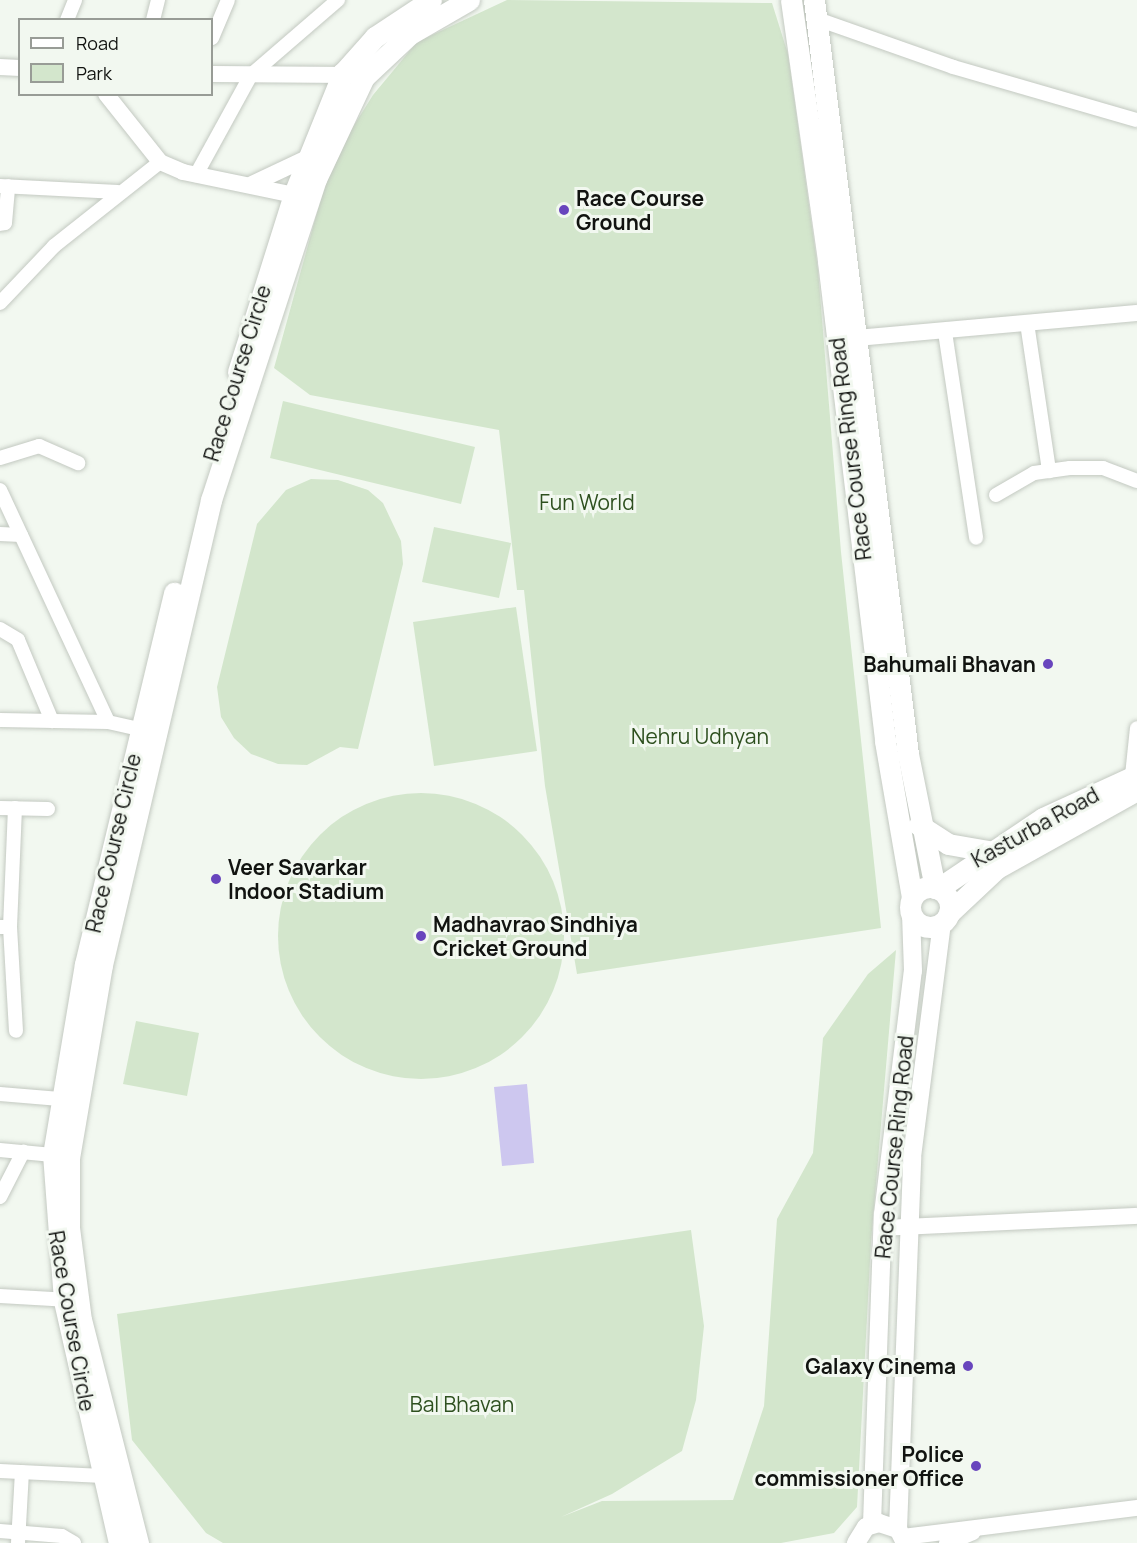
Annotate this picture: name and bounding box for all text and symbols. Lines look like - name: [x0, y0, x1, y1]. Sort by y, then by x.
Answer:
- legend: [18, 18, 213, 96]
- text: Road: [76, 31, 119, 55]
- text: Park: [76, 61, 112, 85]
- place label: Race Course Ground: [576, 185, 704, 235]
- marker: Race Course Ground: [557, 203, 571, 217]
- street label: Race Course Circle: [198, 282, 276, 464]
- street label: Race Course Ring Road: [824, 336, 876, 562]
- park label: Fun World: [539, 489, 635, 515]
- place label: Bahumali Bhavan: [863, 651, 1036, 677]
- marker: Bahumali Bhavan: [1041, 657, 1055, 671]
- park label: Nehru Udhyan: [631, 723, 769, 749]
- street label: Race Course Circle: [80, 751, 146, 935]
- street label: Kasturba Road: [967, 782, 1103, 872]
- place label: Veer Savarkar Indoor Stadium: [228, 854, 384, 904]
- marker: Veer Savarkar Indoor Stadium: [209, 872, 223, 886]
- place label: Madhavrao Sindhiya Cricket Ground: [433, 911, 638, 961]
- marker: Madhavrao Sindhiya Cricket Ground: [414, 929, 428, 943]
- street label: Race Course Ring Road: [870, 1034, 918, 1260]
- street label: Race Course Circle: [44, 1229, 100, 1413]
- place label: Galaxy Cinema: [805, 1353, 956, 1379]
- marker: Galaxy Cinema: [961, 1359, 975, 1373]
- park label: Bal Bhavan: [410, 1391, 514, 1417]
- place label: Police commissioner Office: [754, 1441, 964, 1491]
- marker: Police commissioner Office: [969, 1459, 983, 1473]

